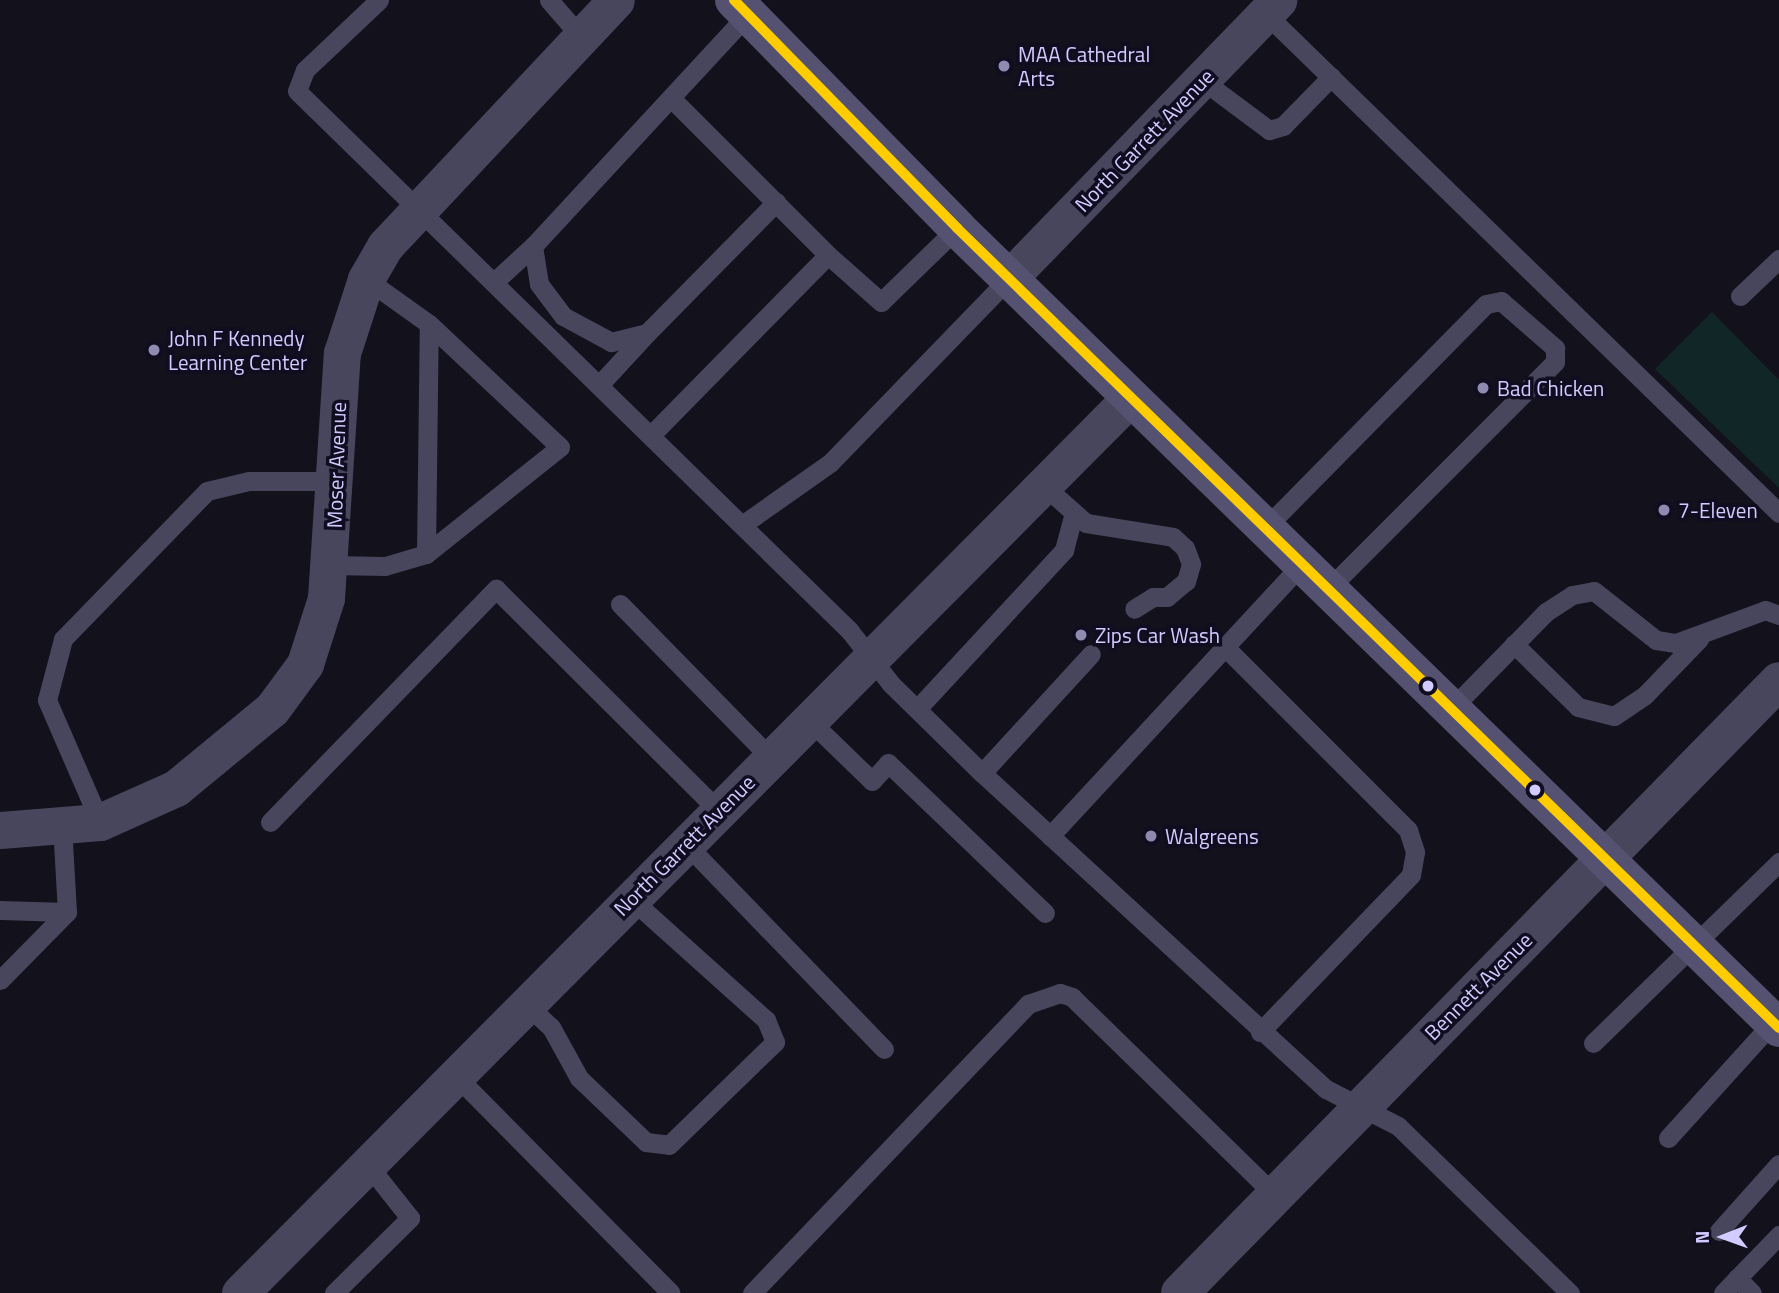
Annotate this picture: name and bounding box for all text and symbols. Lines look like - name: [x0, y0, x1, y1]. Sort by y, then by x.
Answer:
- place label: MAA Cathedral Arts: [1018, 41, 1150, 91]
- marker: MAA Cathedral Arts: [996, 58, 1012, 74]
- street label: North Garrett Avenue: [1069, 63, 1219, 217]
- place label: John F Kennedy Learning Center: [168, 325, 307, 375]
- marker: John F Kennedy Learning Center: [146, 342, 162, 358]
- place label: Bad Chicken: [1497, 375, 1604, 401]
- marker: Bad Chicken: [1475, 380, 1491, 396]
- street label: Moser Avenue: [321, 401, 351, 529]
- place label: 7-Eleven: [1678, 497, 1758, 523]
- marker: 7-Eleven: [1656, 502, 1672, 518]
- place label: Zips Car Wash: [1095, 622, 1220, 648]
- marker: Zips Car Wash: [1073, 627, 1089, 643]
- unlabelled marker: [1421, 679, 1435, 693]
- street label: North Garrett Avenue: [608, 769, 760, 921]
- unlabelled marker: [1528, 783, 1542, 797]
- place label: Walgreens: [1165, 823, 1259, 849]
- marker: Walgreens: [1143, 828, 1159, 844]
- street label: Bennett Avenue: [1419, 927, 1537, 1045]
- north arrow: [1688, 1202, 1758, 1272]
- text: N: [1687, 1231, 1716, 1244]

